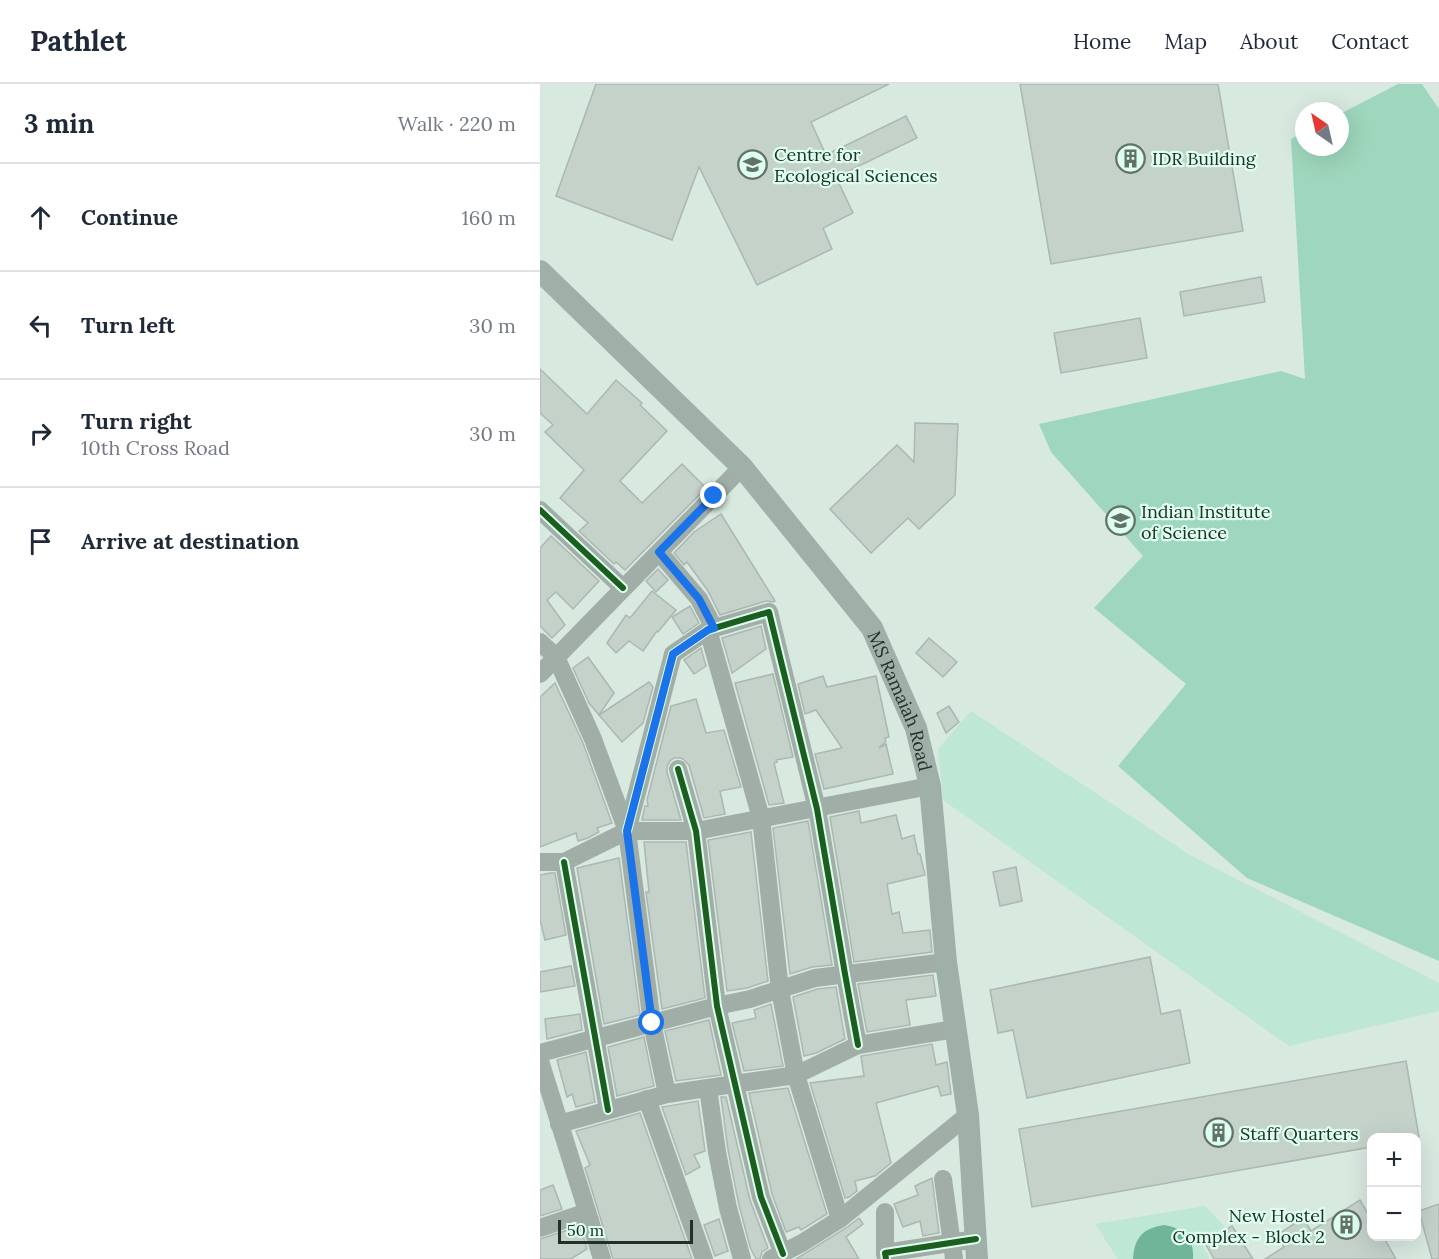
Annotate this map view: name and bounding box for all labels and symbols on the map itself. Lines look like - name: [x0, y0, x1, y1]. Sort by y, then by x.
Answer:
- north arrow: [1295, 102, 1349, 156]
- building icon: IDR Building: [1115, 142, 1147, 174]
- place label: Centre for Ecological Sciences: [774, 143, 938, 187]
- place label: IDR Building: [1152, 147, 1257, 170]
- school or university icon: Centre for Ecological Sciences: [737, 148, 769, 180]
- route end: [700, 482, 726, 508]
- place label: Indian Institute of Science: [1141, 500, 1271, 544]
- school or university icon: Indian Institute of Science: [1104, 505, 1136, 537]
- street label: MS Ramaiah Road: [863, 627, 938, 774]
- route start: [638, 1009, 664, 1035]
- building icon: Staff Quarters: [1203, 1117, 1235, 1149]
- place label: Staff Quarters: [1240, 1122, 1359, 1145]
- place label: New Hostel Complex - Block 2: [1173, 1204, 1325, 1248]
- building icon: New Hostel Complex - Block 2: [1330, 1209, 1362, 1241]
- scale bar: [558, 1217, 693, 1244]

